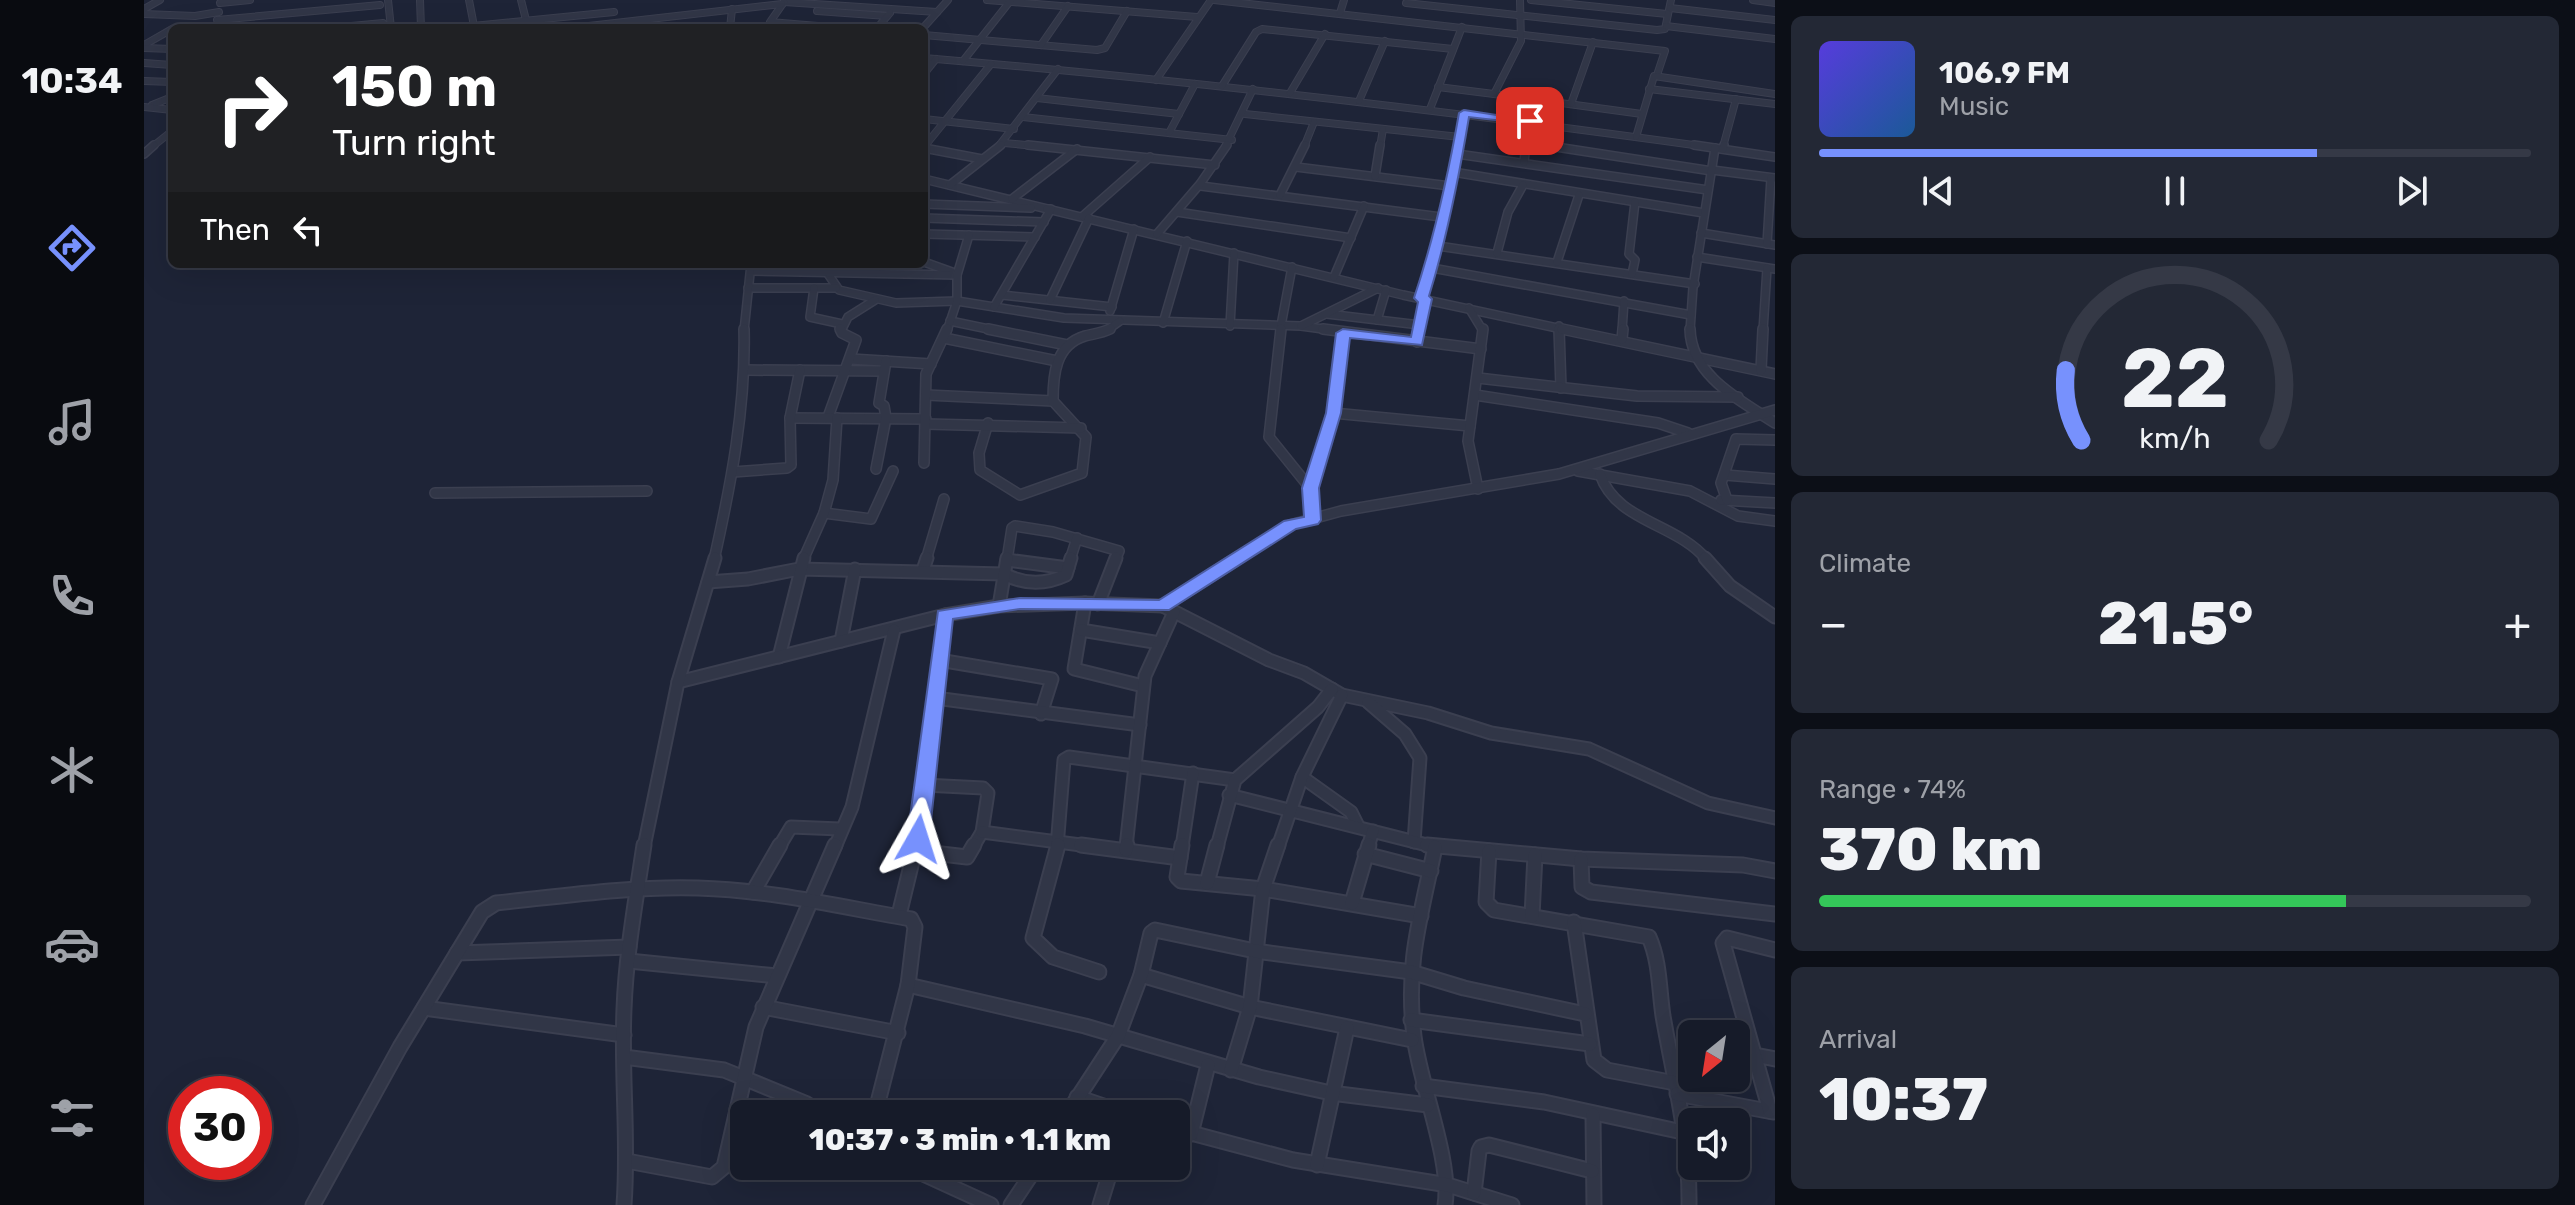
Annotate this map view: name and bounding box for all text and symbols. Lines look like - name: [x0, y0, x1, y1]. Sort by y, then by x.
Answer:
- text: 150 m: [332, 54, 497, 120]
- text: 106.9 FM: [1939, 55, 2070, 91]
- icon: right: [200, 56, 304, 160]
- text: 10:34: [21, 59, 123, 102]
- pin: [1496, 87, 1564, 155]
- text: Music: [1939, 91, 2009, 122]
- icon: arrive: [1508, 99, 1552, 143]
- text: Turn right: [332, 121, 496, 164]
- icon: previous: [1916, 169, 1960, 213]
- icon: pause: [2153, 169, 2197, 213]
- icon: next: [2390, 169, 2434, 213]
- icon: left: [286, 208, 330, 252]
- text: Then: [200, 212, 270, 248]
- icon: directions: [44, 220, 100, 276]
- text: 22: [2121, 328, 2229, 427]
- icon: music: [44, 394, 100, 450]
- text: km/h: [2139, 421, 2211, 455]
- text: Climate: [1819, 548, 1911, 579]
- icon: phone: [44, 568, 100, 624]
- text: 21.5°: [2098, 588, 2253, 659]
- text: −: [1819, 598, 1848, 650]
- text: +: [2504, 598, 2531, 650]
- icon: climate: [44, 742, 100, 798]
- text: Range · 74%: [1819, 774, 1966, 805]
- position arrow: [876, 797, 960, 881]
- text: 370 km: [1819, 814, 2042, 885]
- icon: car: [44, 916, 100, 972]
- north arrow: [1678, 1020, 1750, 1092]
- map controls: [1678, 1020, 1750, 1180]
- text: Arrival: [1819, 1024, 1897, 1055]
- text: 10:37: [1819, 1064, 1988, 1135]
- speed limit sign: 30: [168, 1076, 272, 1180]
- icon: filters: [44, 1090, 100, 1146]
- button: sound: [1678, 1108, 1750, 1180]
- text: 10:37 · 3 min · 1.1 km: [809, 1122, 1111, 1158]

